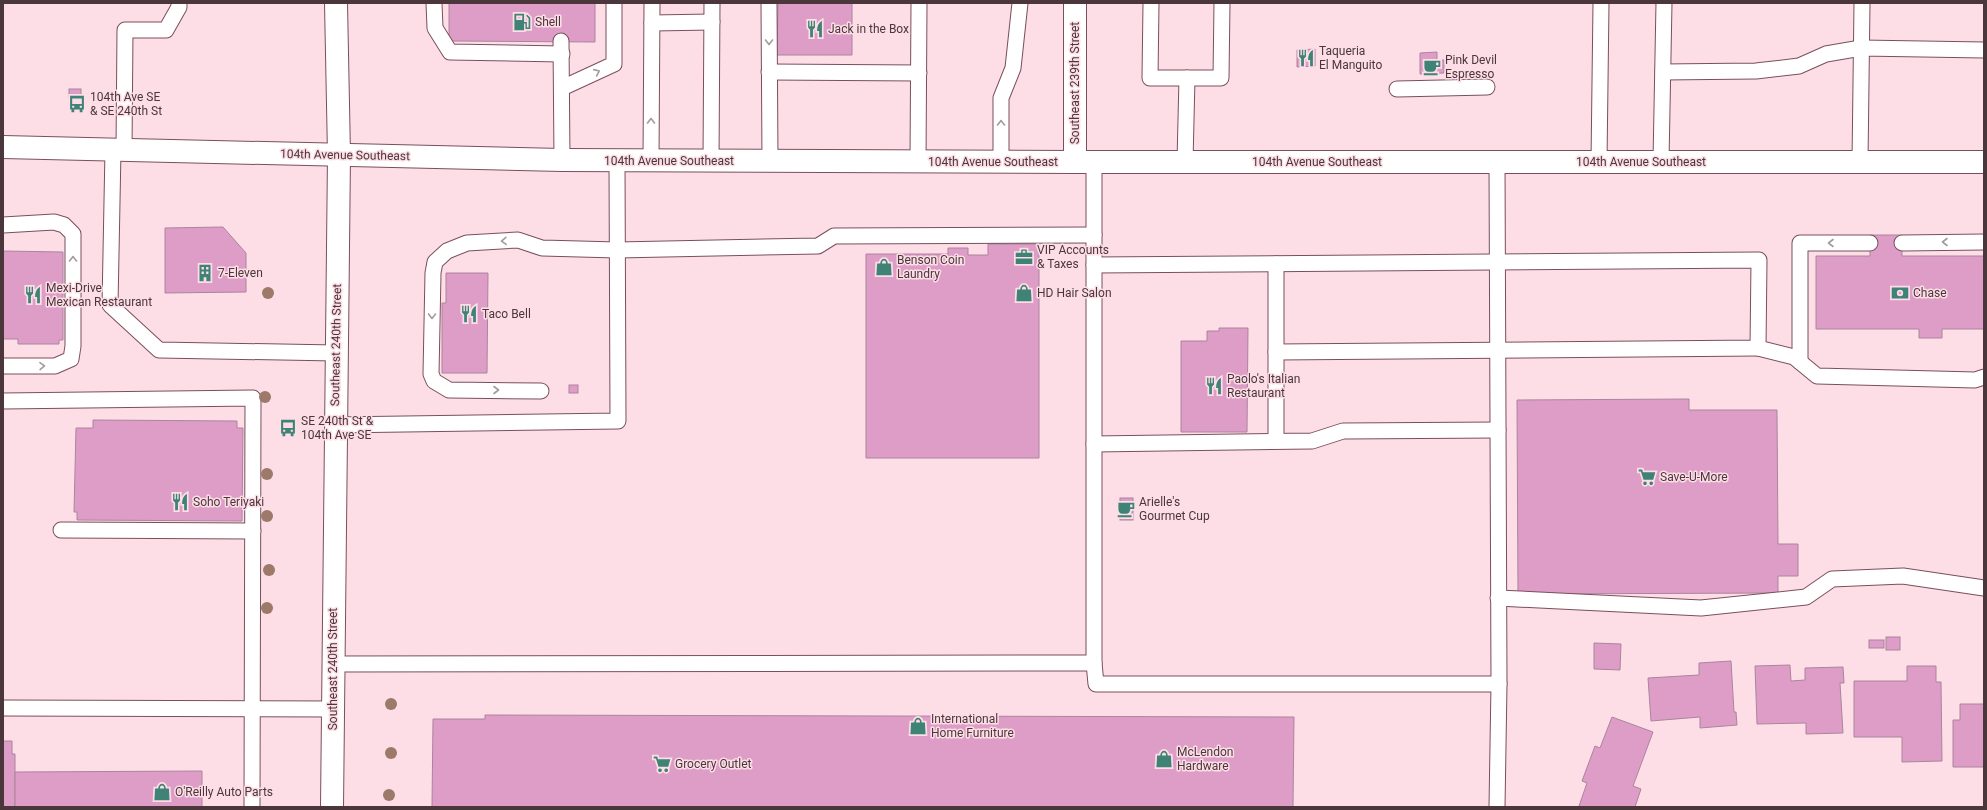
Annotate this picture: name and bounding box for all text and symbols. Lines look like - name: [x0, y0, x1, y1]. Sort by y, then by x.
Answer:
- fuel station icon: Shell: [512, 12, 532, 32]
- place label: Shell: [535, 15, 561, 29]
- restaurant icon: Jack in the Box: [805, 19, 825, 39]
- place label: Jack in the Box: [828, 22, 909, 36]
- street label: Southeast 239th Street: [1068, 22, 1082, 144]
- one-way arrow: [765, 39, 773, 45]
- place label: Taqueria El Manguito: [1319, 44, 1382, 72]
- restaurant icon: Taqueria El Manguito: [1296, 48, 1316, 68]
- place label: Pink Devil Espresso: [1445, 53, 1497, 81]
- cafe icon: Pink Devil Espresso: [1422, 57, 1442, 77]
- one-way arrow: [593, 69, 601, 77]
- place label: 104th Ave SE & SE 240th St: [90, 90, 162, 118]
- bus stop icon: 104th Ave SE & SE 240th St: [67, 94, 87, 114]
- one-way arrow: [647, 118, 655, 124]
- one-way arrow: [997, 120, 1005, 126]
- street label: 104th Avenue Southeast: [280, 147, 410, 163]
- street label: 104th Avenue Southeast: [604, 154, 734, 168]
- street label: 104th Avenue Southeast: [928, 155, 1058, 169]
- street label: 104th Avenue Southeast: [1252, 155, 1382, 169]
- street label: 104th Avenue Southeast: [1576, 155, 1706, 169]
- one-way arrow: [501, 237, 507, 245]
- one-way arrow: [1942, 238, 1948, 246]
- one-way arrow: [1828, 239, 1834, 247]
- place label: VIP Accounts & Taxes: [1037, 243, 1109, 271]
- office icon: VIP Accounts & Taxes: [1014, 247, 1034, 267]
- place label: Benson Coin Laundry: [897, 253, 964, 281]
- one-way arrow: [69, 256, 77, 262]
- shop icon: Benson Coin Laundry: [874, 257, 894, 277]
- building icon: 7-Eleven: [195, 263, 215, 283]
- place label: 7-Eleven: [218, 266, 263, 280]
- place label: Mexi-Drive Mexican Restaurant: [46, 281, 152, 309]
- shop icon: HD Hair Salon: [1014, 283, 1034, 303]
- bank icon: Chase: [1890, 283, 1910, 303]
- street label: Southeast 240th Street: [328, 284, 344, 406]
- restaurant icon: Mexi-Drive Mexican Restaurant: [23, 285, 43, 305]
- place label: HD Hair Salon: [1037, 286, 1112, 300]
- place label: Chase: [1913, 286, 1947, 300]
- restaurant icon: Taco Bell: [459, 304, 479, 324]
- place label: Taco Bell: [482, 307, 531, 321]
- one-way arrow: [428, 313, 436, 319]
- one-way arrow: [39, 362, 45, 370]
- place label: Paolo's Italian Restaurant: [1227, 372, 1300, 400]
- restaurant icon: Paolo's Italian Restaurant: [1204, 376, 1224, 396]
- one-way arrow: [493, 386, 499, 394]
- place label: SE 240th St & 104th Ave SE: [301, 414, 374, 442]
- bus stop icon: SE 240th St & 104th Ave SE: [278, 418, 298, 438]
- supermarket icon: Save-U-More: [1637, 467, 1657, 487]
- place label: Save-U-More: [1660, 470, 1728, 484]
- restaurant icon: Soho Teriyaki: [170, 492, 190, 512]
- place label: Soho Teriyaki: [193, 495, 264, 509]
- place label: Arielle's Gourmet Cup: [1139, 495, 1210, 523]
- cafe icon: Arielle's Gourmet Cup: [1116, 499, 1136, 519]
- street label: Southeast 240th Street: [326, 608, 340, 730]
- place label: International Home Furniture: [931, 712, 1014, 740]
- shop icon: International Home Furniture: [908, 716, 928, 736]
- place label: McLendon Hardware: [1177, 745, 1233, 773]
- shop icon: McLendon Hardware: [1154, 749, 1174, 769]
- supermarket icon: Grocery Outlet: [652, 754, 672, 774]
- place label: Grocery Outlet: [675, 757, 752, 771]
- shop icon: O'Reilly Auto Parts: [152, 782, 172, 802]
- place label: O'Reilly Auto Parts: [175, 785, 273, 799]

